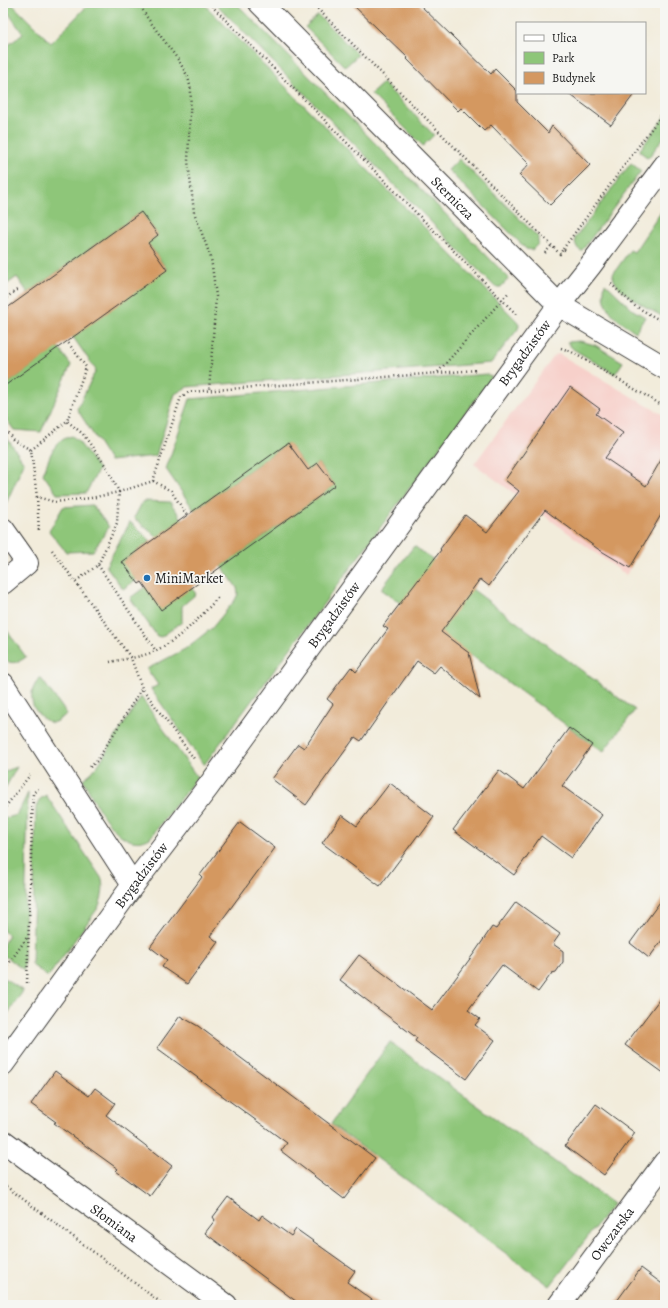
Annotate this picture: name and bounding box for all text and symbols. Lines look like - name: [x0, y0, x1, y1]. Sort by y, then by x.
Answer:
- legend: [516, 22, 646, 94]
- text: Ulica: [552, 30, 577, 46]
- text: Park: [552, 50, 575, 66]
- text: Budynek: [552, 70, 595, 86]
- street label: Sternicza: [427, 172, 479, 224]
- street label: Brygadzistów: [494, 316, 555, 390]
- place label: MiniMarket: [155, 569, 224, 588]
- marker: MiniMarket: [142, 573, 152, 583]
- street label: Brygadzistów: [303, 578, 365, 652]
- street label: Brygadzistów: [110, 838, 172, 912]
- street label: Słomiana: [86, 1199, 142, 1247]
- street label: Owczarska: [586, 1203, 639, 1265]

